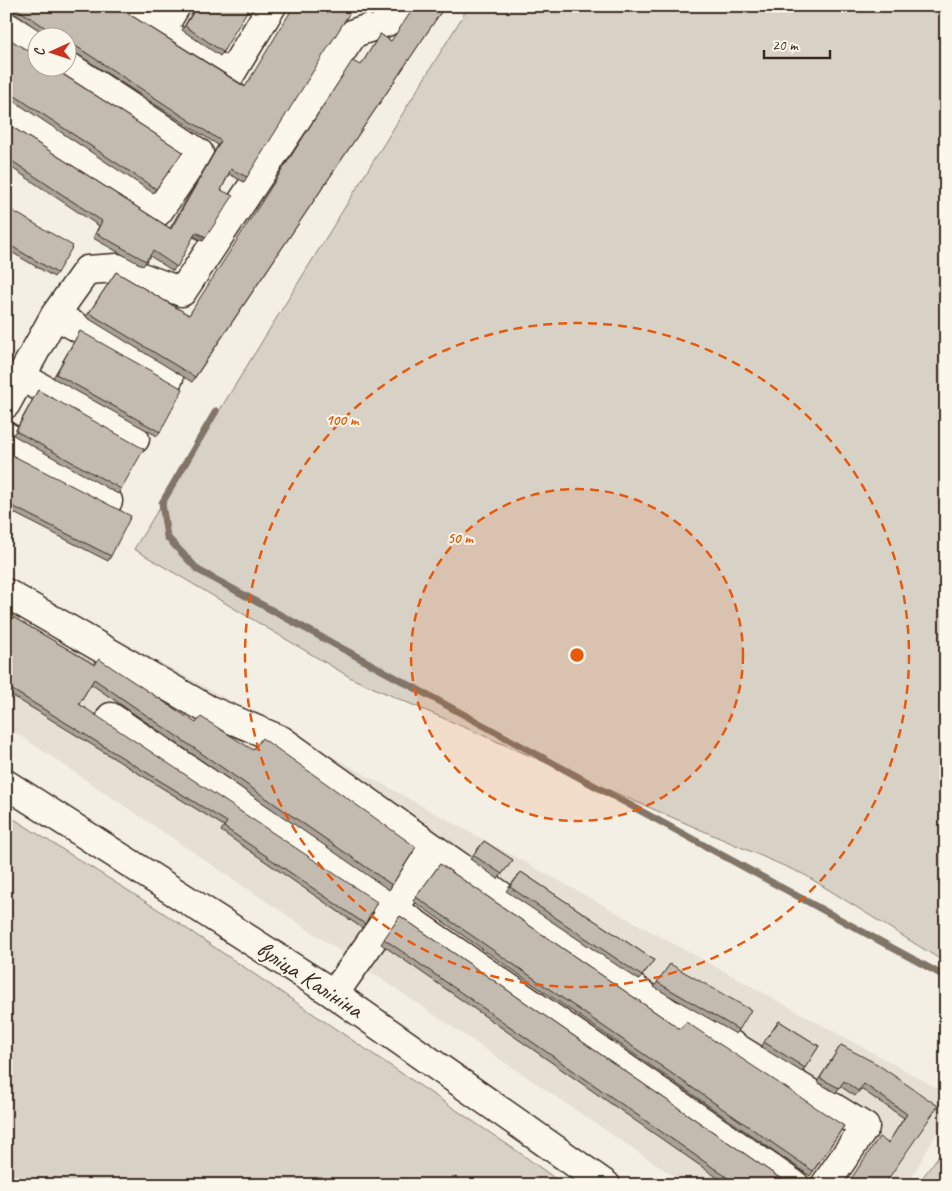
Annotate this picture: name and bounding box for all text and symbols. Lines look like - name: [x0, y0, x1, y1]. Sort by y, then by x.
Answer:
- north arrow: [28, 28, 78, 78]
- scale bar: [764, 28, 831, 60]
- text: 20 m: [772, 36, 799, 55]
- text: С: [31, 47, 48, 57]
- text: 100 m: [326, 411, 360, 430]
- text: 50 m: [447, 529, 474, 548]
- centre of rings: [568, 646, 586, 664]
- street label: вуліца Калініна: [251, 933, 370, 1025]

